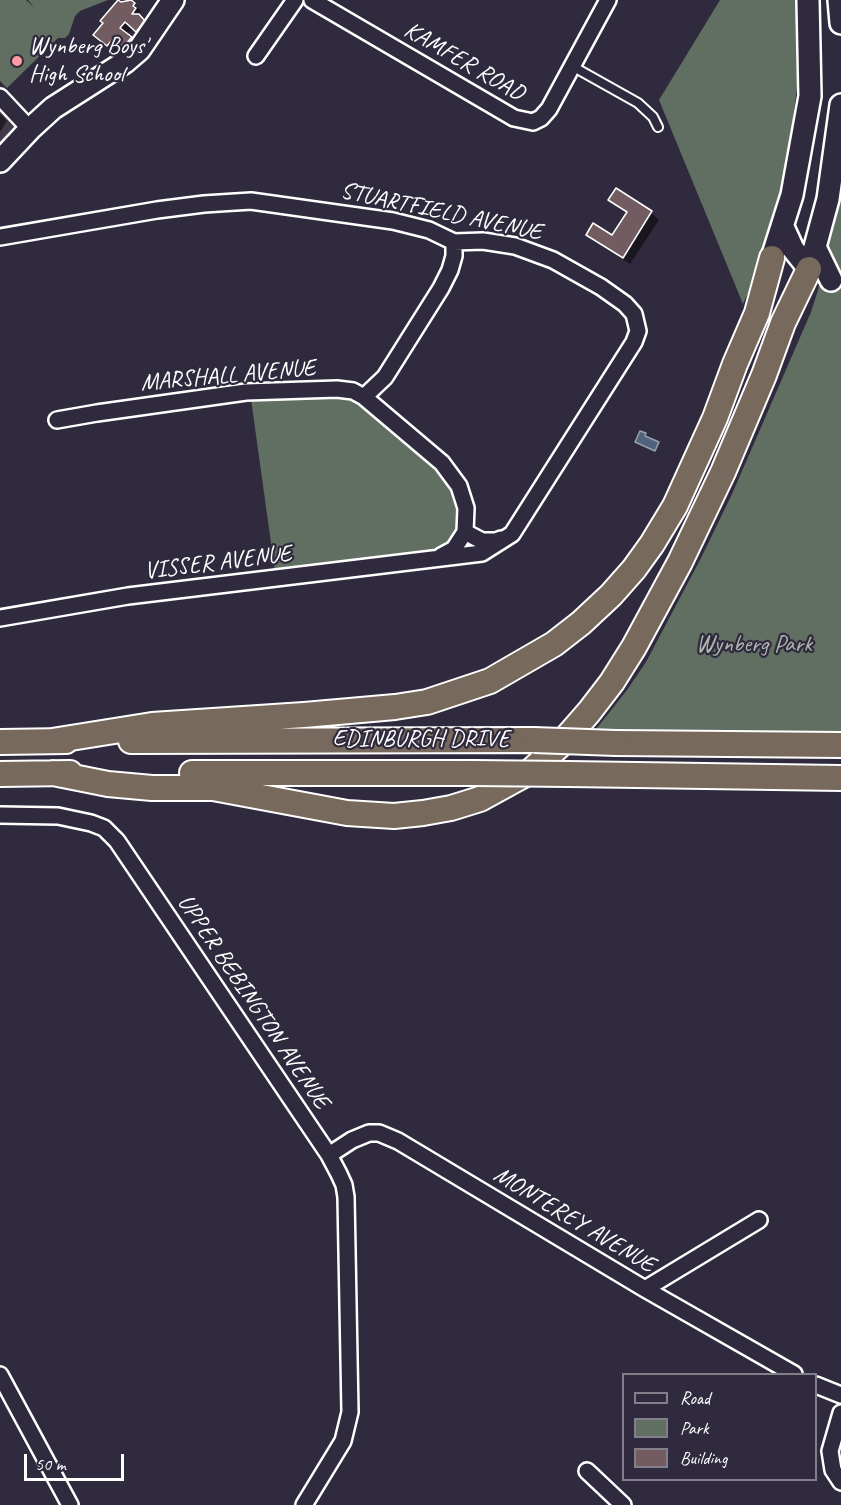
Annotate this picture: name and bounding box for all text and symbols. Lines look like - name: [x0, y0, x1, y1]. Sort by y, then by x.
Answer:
- street label: KAMFER ROAD: [399, 16, 529, 108]
- place label: Wynberg Boys' High School: [29, 33, 147, 89]
- marker: Wynberg Boys' High School: [10, 54, 24, 68]
- street label: STUARTFIELD AVENUE: [338, 177, 544, 247]
- street label: MARSHALL AVENUE: [139, 354, 317, 398]
- street label: VISSER AVENUE: [143, 540, 293, 586]
- park label: Wynberg Park: [696, 631, 812, 659]
- street label: EDINBURGH DRIVE: [333, 726, 509, 754]
- street label: UPPER BEBINGTON AVENUE: [171, 889, 335, 1115]
- street label: MONTEREY AVENUE: [488, 1161, 660, 1279]
- legend: [622, 1373, 817, 1481]
- text: Road: [680, 1387, 710, 1409]
- text: Park: [680, 1417, 709, 1439]
- scale bar: [27, 1442, 128, 1480]
- text: Building: [680, 1447, 727, 1469]
- text: 50 m: [35, 1453, 66, 1475]

